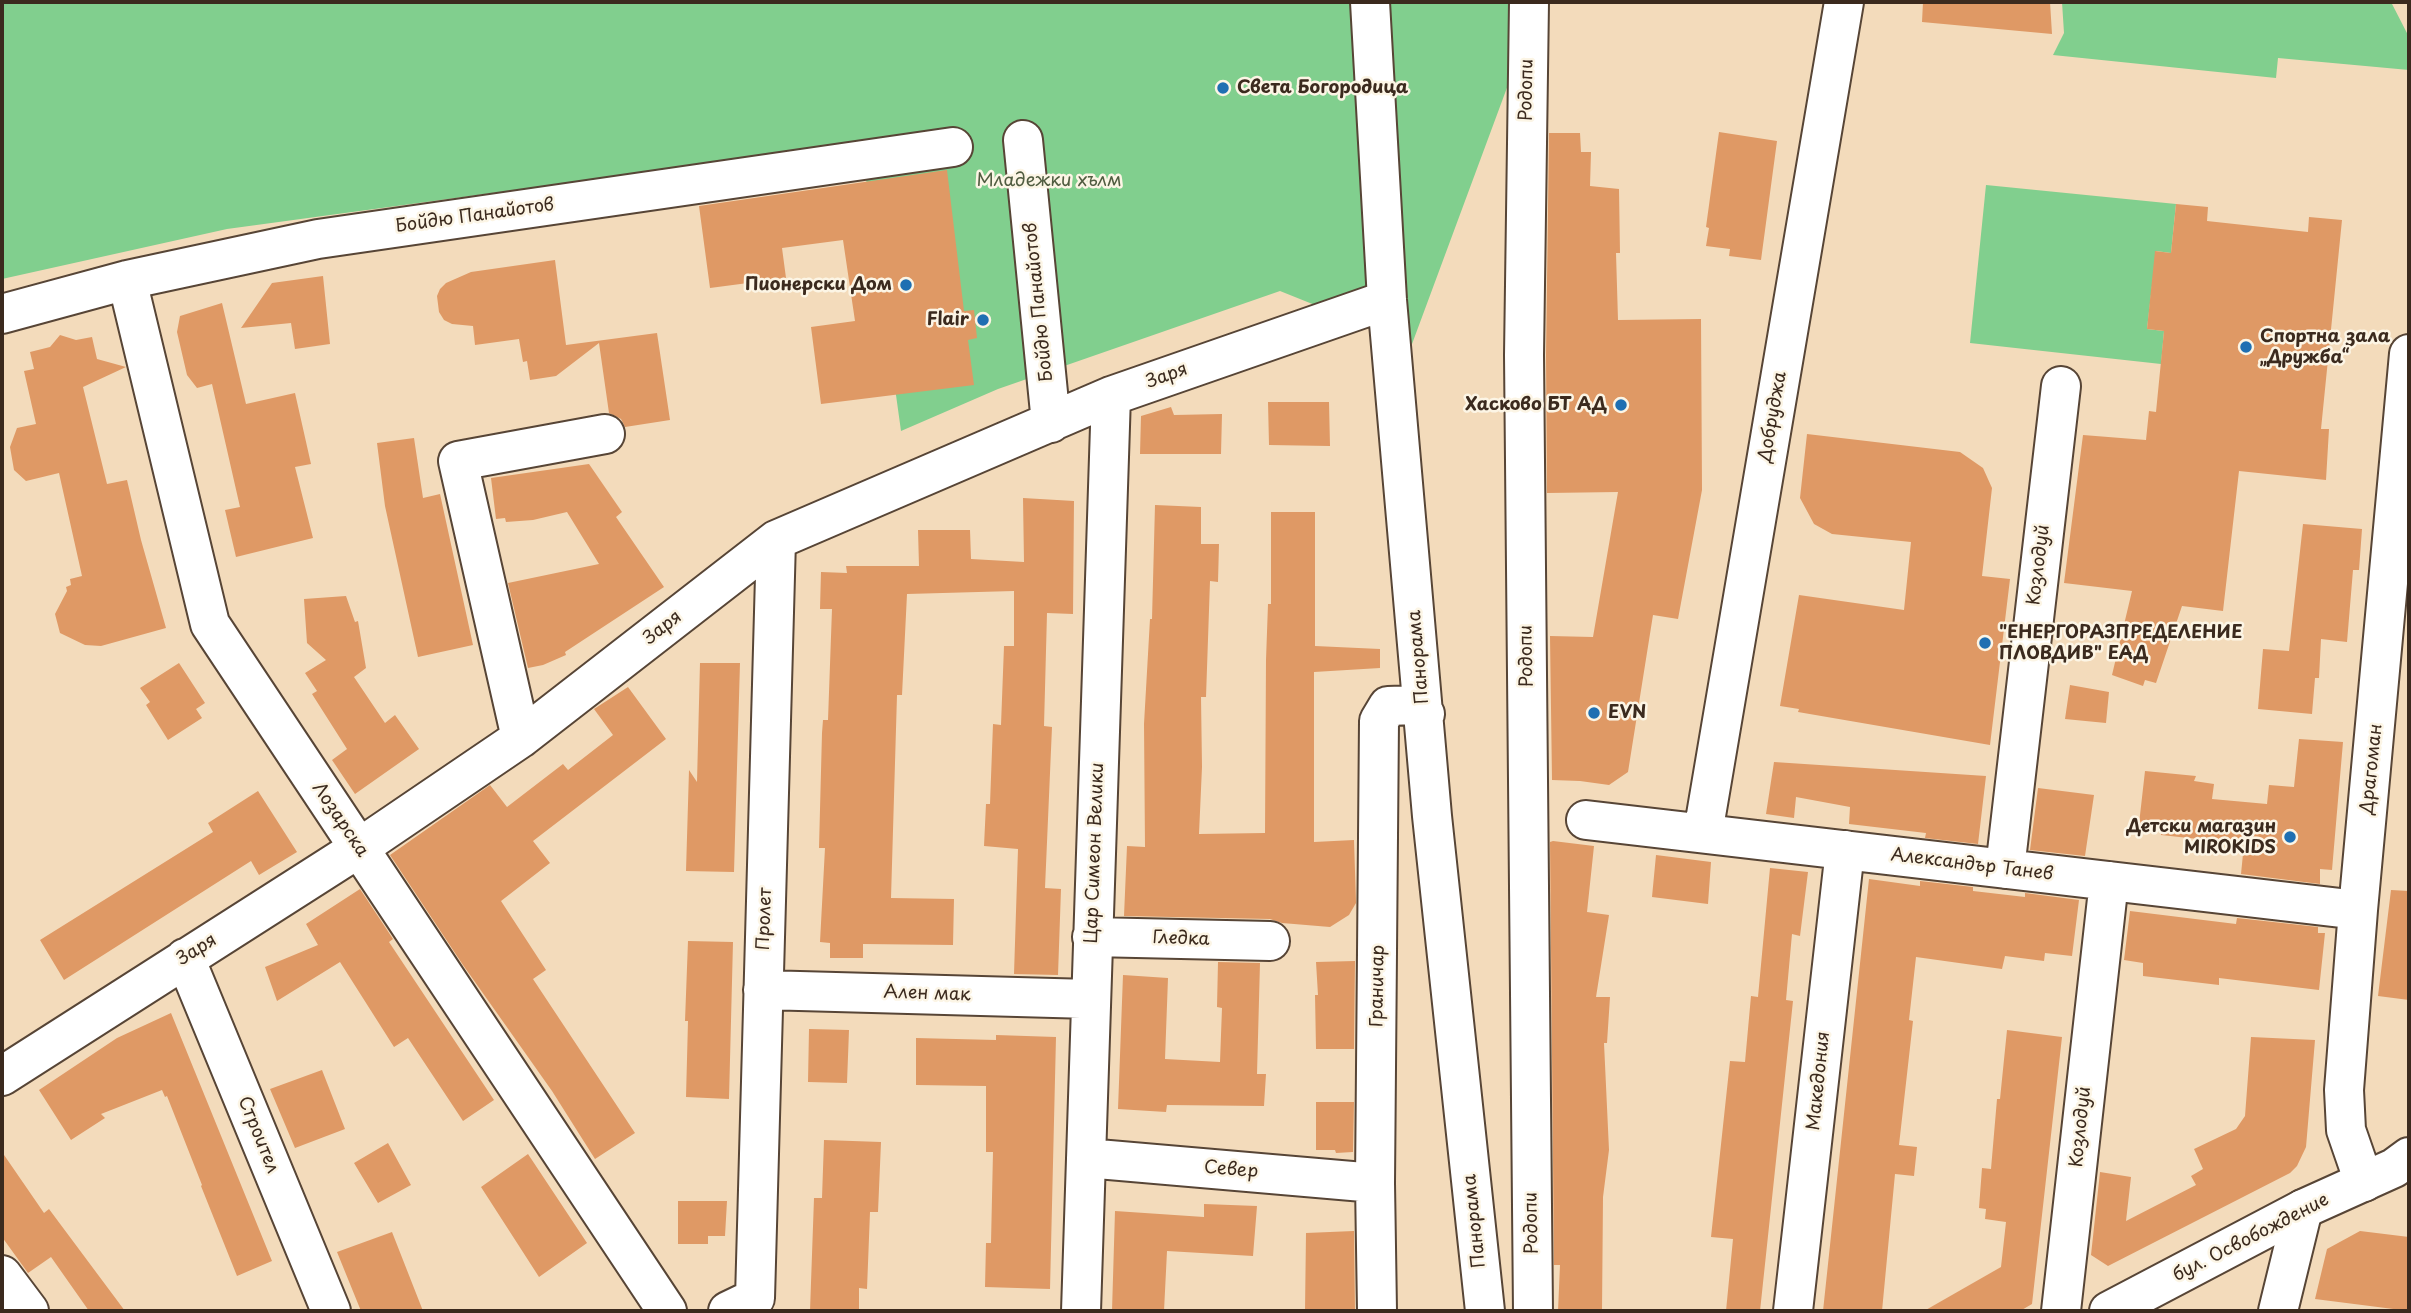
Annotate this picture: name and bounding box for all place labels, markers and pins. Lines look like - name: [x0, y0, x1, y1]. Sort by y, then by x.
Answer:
- place label: Света Богородица: [1237, 77, 1408, 99]
- marker: Света Богородица: [1215, 80, 1231, 96]
- place label: Пионерски Дом: [745, 274, 892, 296]
- marker: Пионерски Дом: [898, 277, 914, 293]
- place label: Flair: [927, 309, 969, 331]
- marker: Flair: [975, 312, 991, 328]
- place label: Спортна зала „Дружба“: [2260, 326, 2390, 368]
- marker: Спортна зала „Дружба“: [2238, 339, 2254, 355]
- place label: Хасково БТ АД: [1465, 394, 1607, 416]
- marker: Хасково БТ АД: [1613, 397, 1629, 413]
- place label: "ЕНЕРГОРАЗПРЕДЕЛЕНИЕ ПЛОВДИВ" ЕАД: [1999, 622, 2243, 664]
- marker: "ЕНЕРГОРАЗПРЕДЕЛЕНИЕ ПЛОВДИВ" ЕАД: [1977, 635, 1993, 651]
- place label: EVN: [1608, 702, 1646, 724]
- marker: EVN: [1586, 705, 1602, 721]
- place label: Детски магазин MIROKIDS: [2127, 816, 2276, 858]
- marker: Детски магазин MIROKIDS: [2282, 829, 2298, 845]

